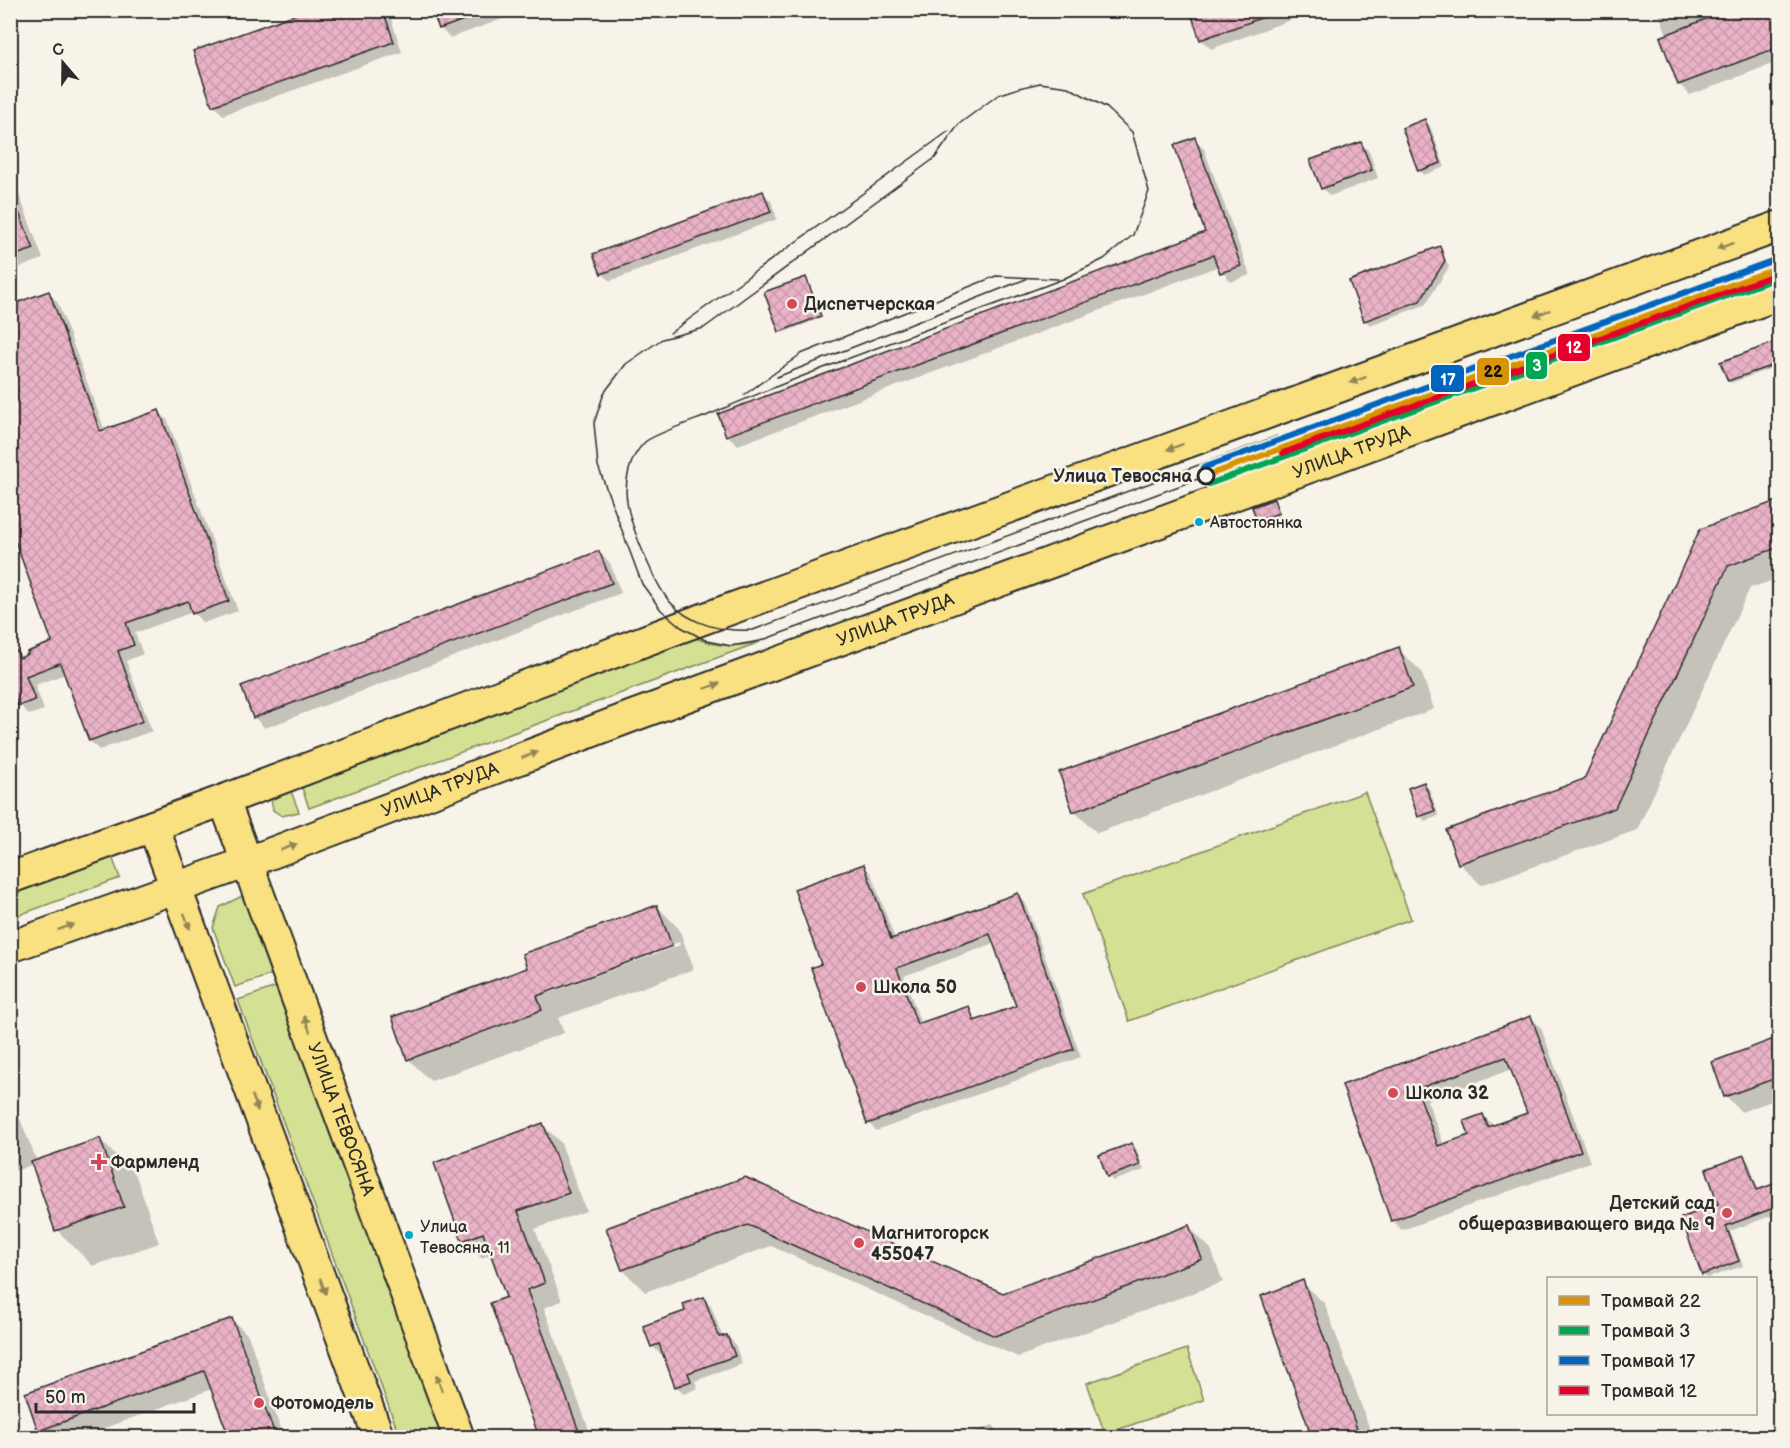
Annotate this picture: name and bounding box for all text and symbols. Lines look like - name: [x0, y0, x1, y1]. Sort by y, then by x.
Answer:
- north arrow: [33, 33, 93, 93]
- text: С: [50, 39, 67, 61]
- one-way arrow: [1716, 242, 1734, 252]
- place label: Диспетчерская: [804, 294, 935, 315]
- marker: Диспетчерская: [785, 297, 799, 311]
- one-way arrow: [1532, 309, 1550, 319]
- line badge: 12: [1557, 333, 1591, 362]
- text: 12: [1566, 339, 1583, 358]
- line badge: 3: [1525, 351, 1548, 380]
- line badge: 22: [1476, 357, 1510, 386]
- text: 3: [1532, 357, 1542, 376]
- text: 22: [1483, 363, 1503, 382]
- line badge: 17: [1430, 364, 1465, 393]
- text: 17: [1440, 371, 1456, 390]
- one-way arrow: [1349, 376, 1367, 385]
- street label: УЛИЦА ТРУДА: [1290, 421, 1413, 483]
- one-way arrow: [1166, 442, 1184, 452]
- place label: Улица Тевосяна: [1054, 466, 1193, 487]
- marker: Улица Тевосяна: [1197, 467, 1215, 485]
- place label: Автостоянка: [1209, 514, 1303, 533]
- marker: Автостоянка: [1193, 516, 1205, 528]
- street label: УЛИЦА ТРУДА: [834, 589, 957, 651]
- one-way arrow: [703, 681, 721, 691]
- one-way arrow: [521, 750, 539, 759]
- street label: УЛИЦА ТРУДА: [379, 758, 502, 821]
- one-way arrow: [280, 841, 298, 851]
- one-way arrow: [183, 912, 193, 930]
- one-way arrow: [57, 922, 75, 932]
- place label: Школа 50: [873, 977, 957, 998]
- marker: Школа 50: [854, 980, 868, 994]
- one-way arrow: [301, 1014, 311, 1032]
- street label: УЛИЦА ТЕВОСЯНА: [303, 1040, 379, 1199]
- place label: Школа 32: [1405, 1083, 1489, 1104]
- marker: Школа 32: [1386, 1086, 1400, 1100]
- one-way arrow: [251, 1095, 261, 1113]
- place label: Фармленд: [111, 1152, 199, 1173]
- marker: Фармленд: [92, 1155, 106, 1169]
- place label: Детский сад общеразвивающего вида № 9: [1459, 1193, 1715, 1235]
- marker: Детский сад общеразвивающего вида № 9: [1720, 1206, 1734, 1220]
- place label: Улица Тевосяна, 11: [420, 1218, 510, 1258]
- place label: Магнитогорск 455047: [871, 1223, 989, 1265]
- marker: Улица Тевосяна, 11: [403, 1229, 415, 1241]
- marker: Магнитогорск 455047: [852, 1236, 866, 1250]
- one-way arrow: [319, 1277, 328, 1295]
- legend: [1547, 1277, 1757, 1415]
- text: Трамвай 22: [1601, 1291, 1701, 1312]
- text: Трамвай 3: [1601, 1321, 1690, 1342]
- text: Трамвай 17: [1601, 1351, 1695, 1372]
- one-way arrow: [434, 1373, 444, 1391]
- scale bar: [36, 1376, 194, 1414]
- text: Трамвай 12: [1601, 1381, 1697, 1402]
- text: 50 m: [45, 1387, 86, 1408]
- place label: Фотомодель: [271, 1393, 375, 1414]
- marker: Фотомодель: [252, 1396, 266, 1410]

